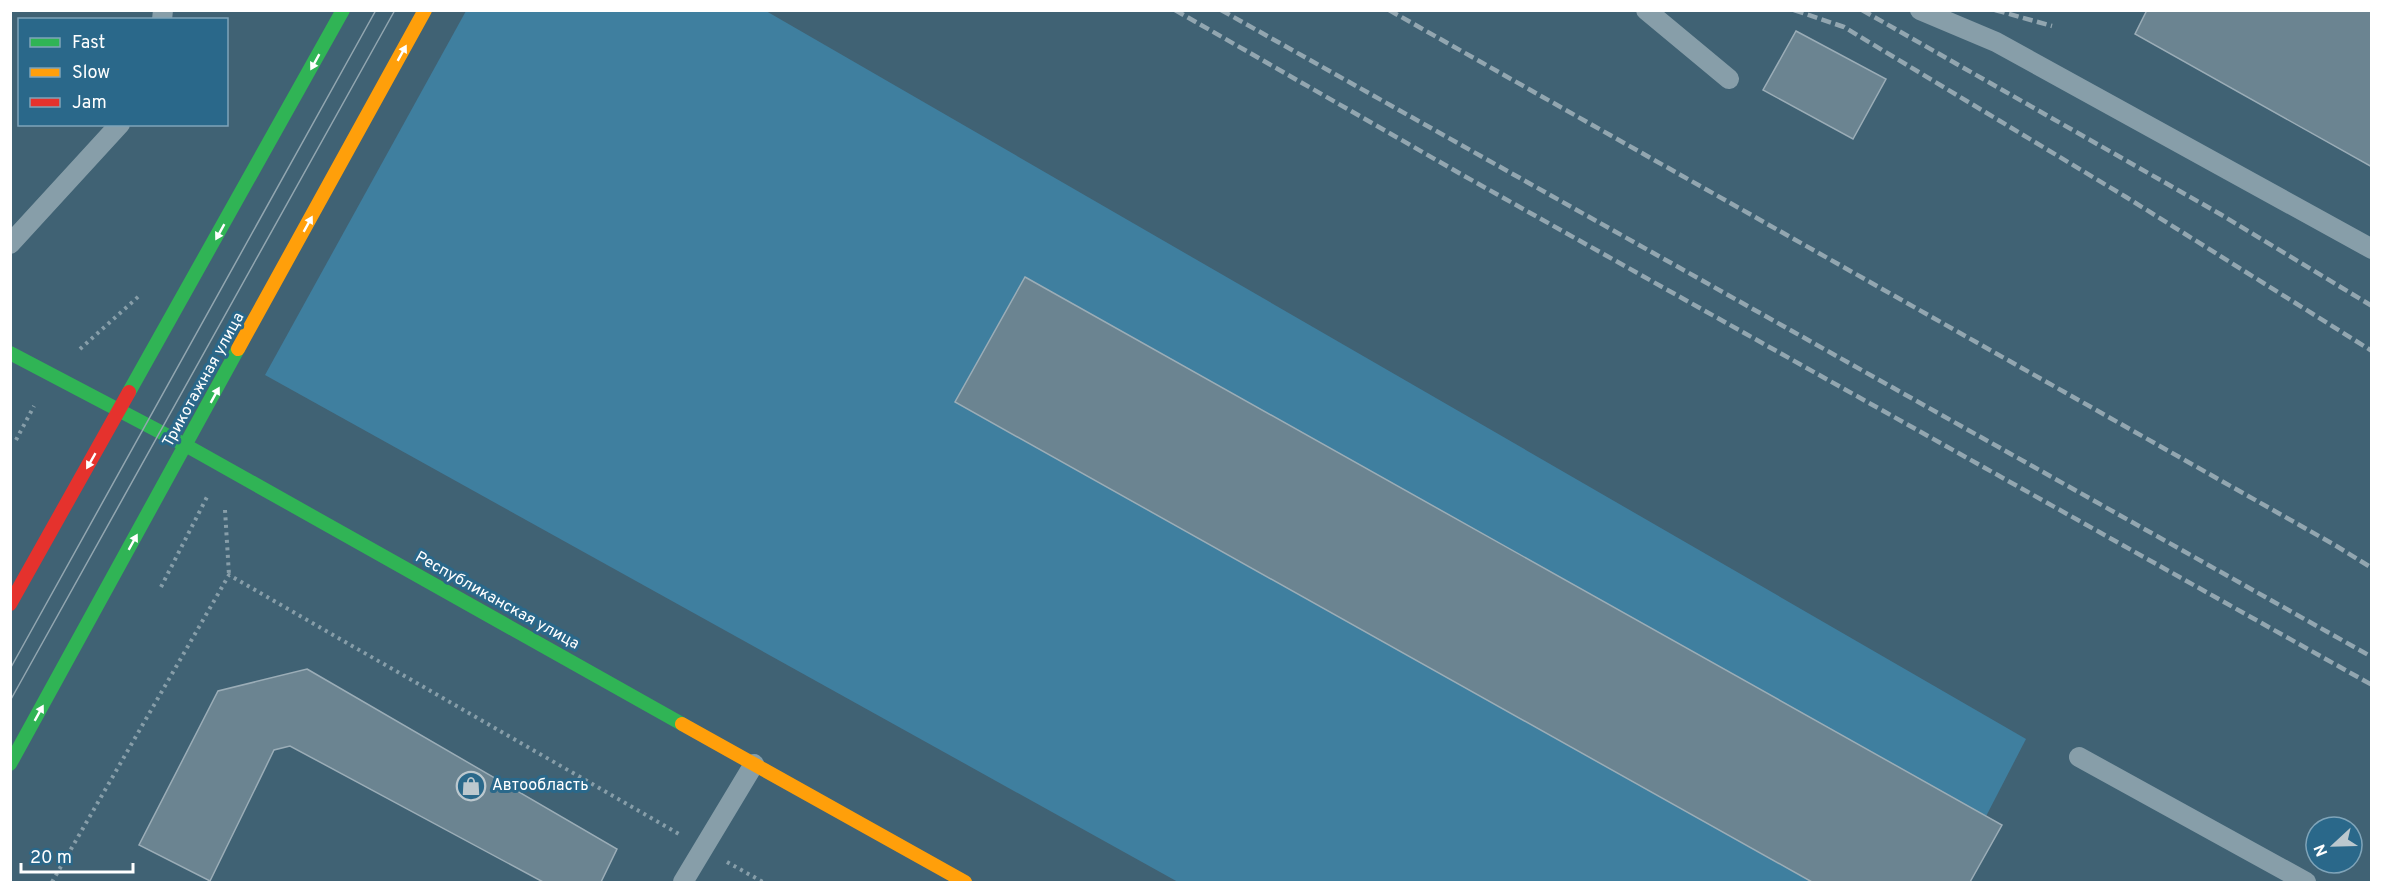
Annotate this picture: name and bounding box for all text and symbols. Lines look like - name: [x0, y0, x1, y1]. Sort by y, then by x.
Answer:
- legend: [18, 18, 228, 126]
- text: Fast: [72, 32, 105, 55]
- one-way arrow: [397, 44, 407, 61]
- one-way arrow: [310, 53, 320, 70]
- text: Slow: [72, 62, 110, 85]
- text: Jam: [72, 92, 107, 115]
- one-way arrow: [303, 215, 313, 232]
- one-way arrow: [215, 224, 225, 241]
- street label: Трикотажная улица: [159, 309, 249, 451]
- one-way arrow: [210, 386, 220, 403]
- one-way arrow: [86, 453, 97, 469]
- one-way arrow: [128, 534, 138, 551]
- street label: Республиканская улица: [411, 547, 583, 655]
- one-way arrow: [34, 704, 44, 721]
- shop icon: Автообласть: [455, 770, 487, 802]
- place label: Автообласть: [492, 776, 589, 796]
- north arrow: [2304, 815, 2364, 875]
- scale bar: [21, 836, 134, 874]
- text: N: [2311, 841, 2333, 859]
- text: 20 m: [30, 847, 72, 870]

